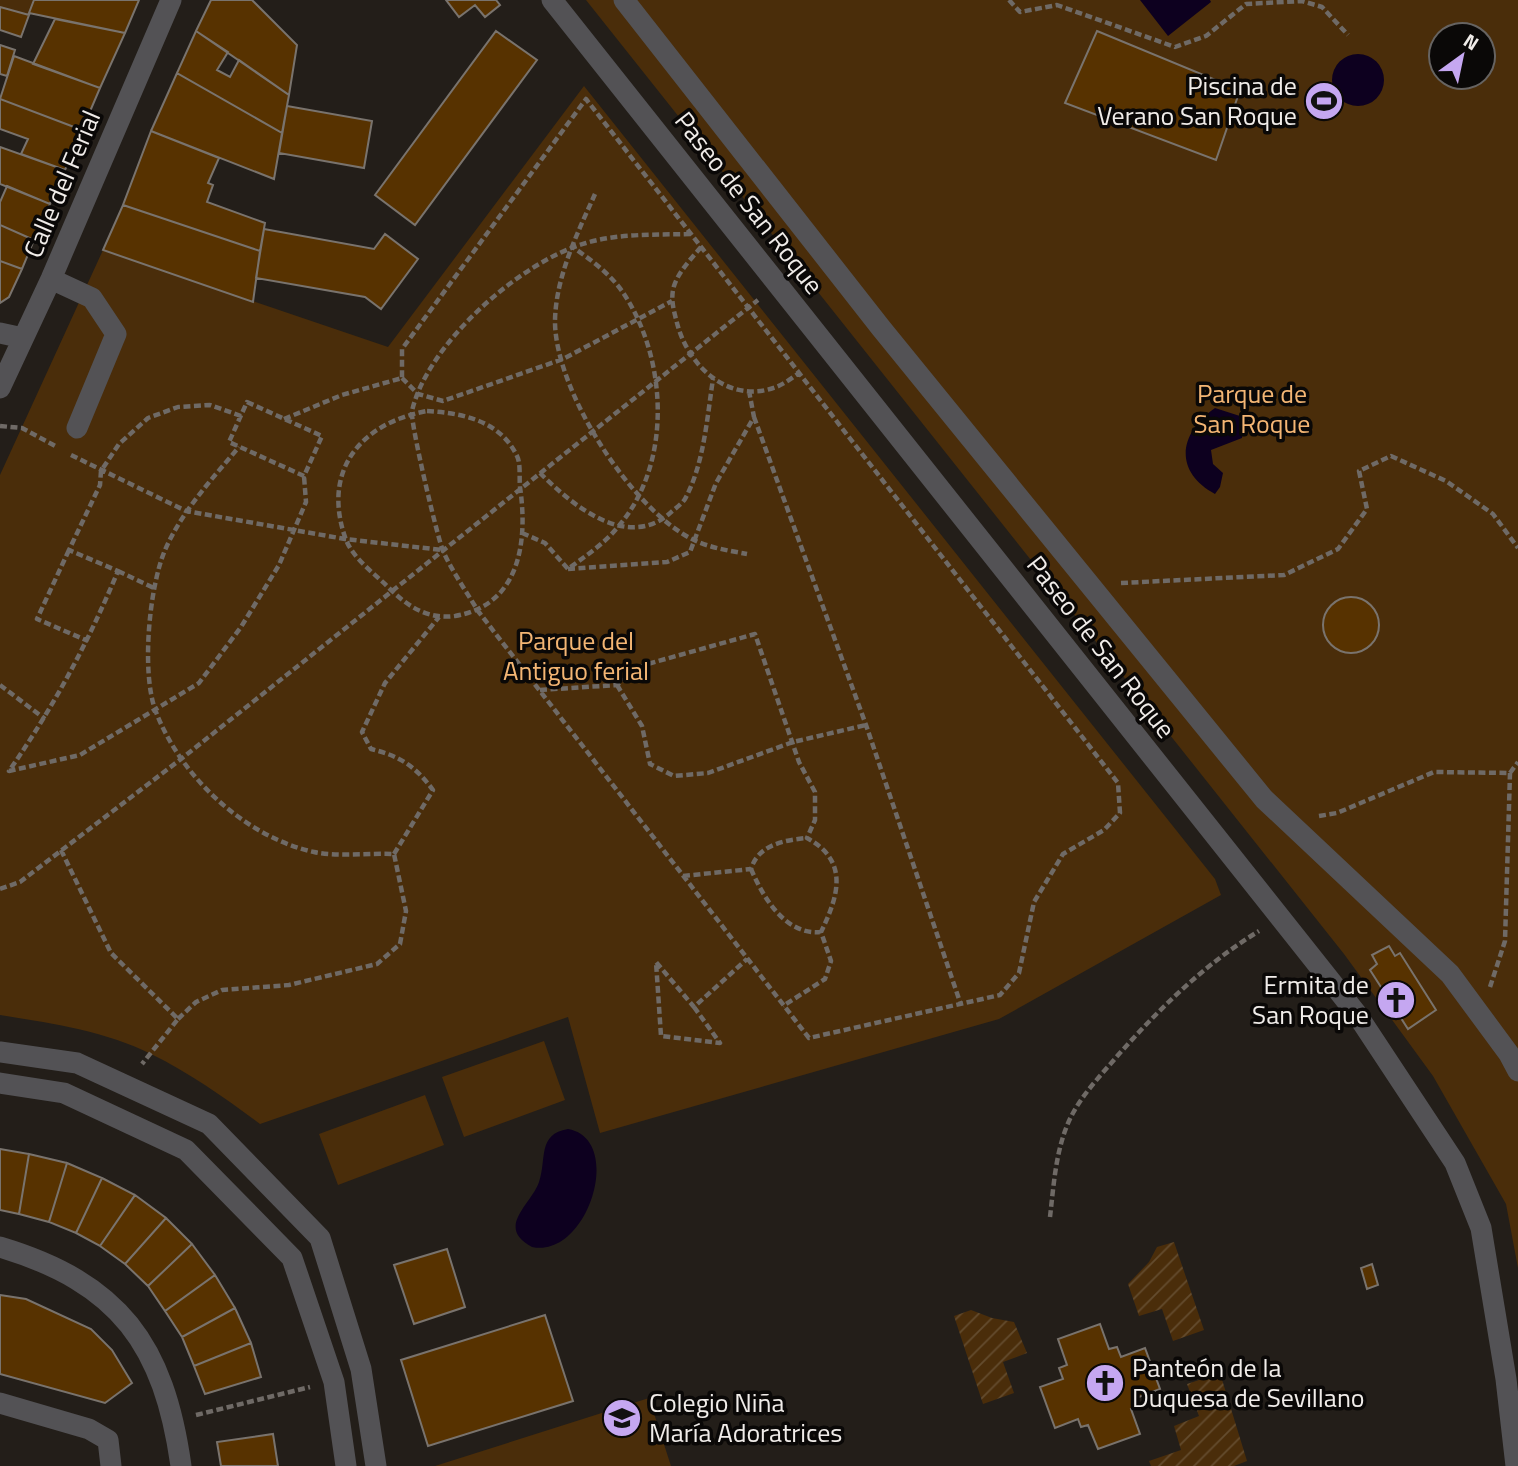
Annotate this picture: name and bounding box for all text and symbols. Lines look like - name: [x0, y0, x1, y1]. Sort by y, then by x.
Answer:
- north arrow: [1427, 21, 1497, 91]
- text: N: [1458, 26, 1485, 57]
- place label: Piscina de Verano San Roque: [1097, 66, 1297, 135]
- sports icon: Piscina de Verano San Roque: [1303, 80, 1345, 122]
- street label: Paseo de San Roque: [666, 103, 833, 302]
- street label: Calle del Ferial: [13, 104, 110, 264]
- park label: Parque de San Roque: [1194, 374, 1310, 443]
- street label: Paseo de San Roque: [1018, 547, 1185, 746]
- park label: Parque del Antiguo ferial: [503, 621, 649, 690]
- place label: Ermita de San Roque: [1252, 965, 1369, 1034]
- church icon: Ermita de San Roque: [1375, 979, 1417, 1021]
- place label: Panteón de la Duquesa de Sevillano: [1132, 1348, 1365, 1417]
- church icon: Panteón de la Duquesa de Sevillano: [1084, 1362, 1126, 1404]
- place label: Colegio Niña María Adoratrices: [649, 1383, 842, 1452]
- school or university icon: Colegio Niña María Adoratrices: [601, 1397, 643, 1439]

